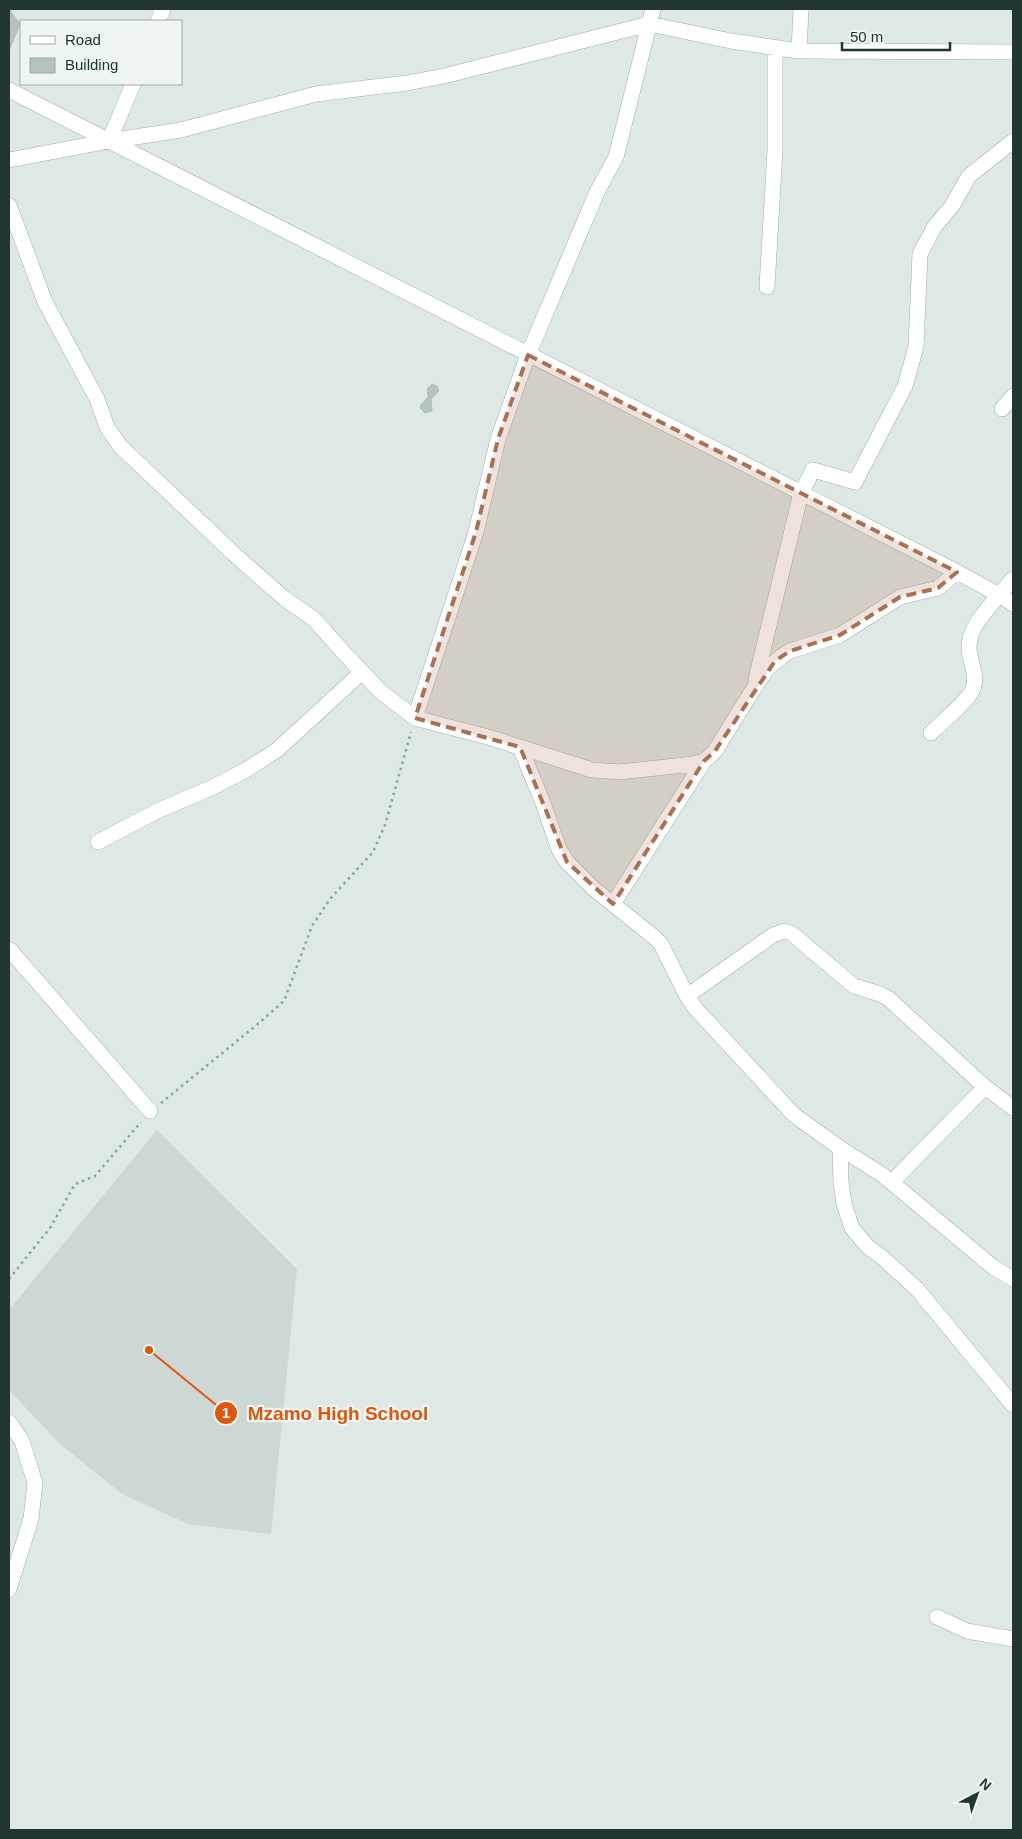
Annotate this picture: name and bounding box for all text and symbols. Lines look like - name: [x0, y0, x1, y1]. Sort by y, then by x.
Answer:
- legend: [20, 20, 182, 85]
- scale bar: [842, 20, 950, 52]
- text: 50 m: [850, 28, 883, 45]
- text: Road: [65, 31, 101, 48]
- text: Building: [65, 56, 118, 73]
- callout: Mzamo High School: [213, 1396, 439, 1430]
- text: Mzamo High School: [248, 1403, 428, 1424]
- text: 1: [222, 1404, 230, 1421]
- north arrow: [952, 1769, 1002, 1819]
- text: N: [976, 1775, 995, 1794]

